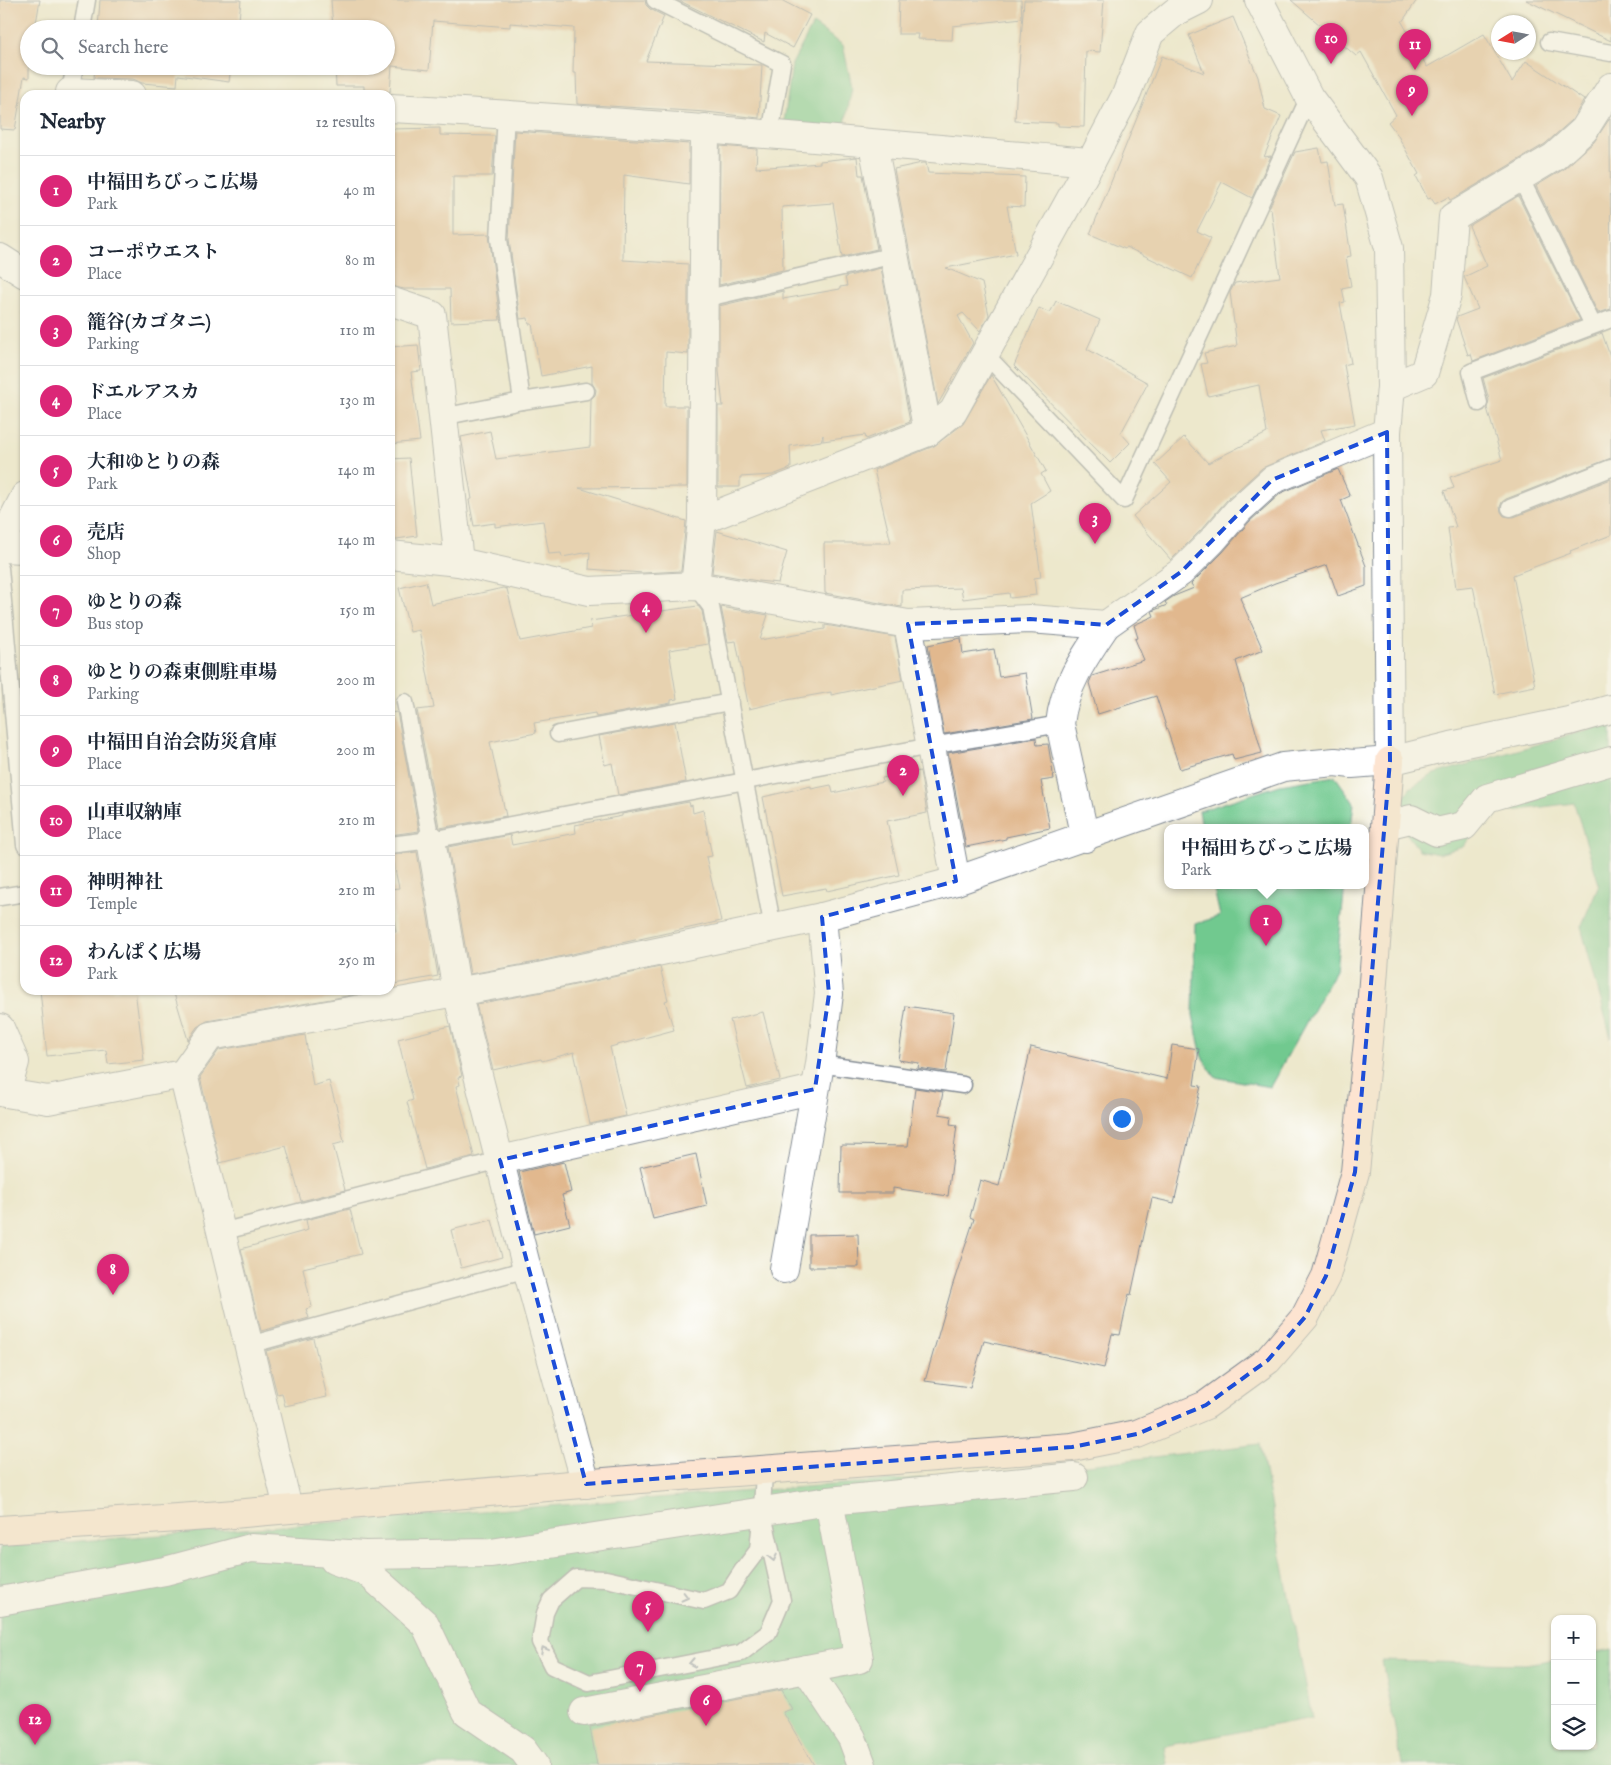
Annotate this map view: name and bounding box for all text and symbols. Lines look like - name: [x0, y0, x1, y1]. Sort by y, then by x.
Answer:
- north arrow: [1491, 15, 1536, 60]
- search box: [20, 20, 395, 75]
- pin: 10: [1315, 23, 1347, 64]
- pin: 11: [1399, 29, 1431, 70]
- icon: search: [38, 34, 66, 62]
- text: Search here: [78, 36, 169, 60]
- pin: 9: [1396, 75, 1428, 116]
- text: Nearby: [40, 109, 105, 136]
- text: 12 results: [315, 113, 375, 133]
- text: 中福田ちびっこ広場: [87, 171, 258, 195]
- text: 1: [53, 181, 59, 201]
- text: 40 m: [343, 181, 375, 201]
- text: Park: [87, 195, 117, 215]
- text: コーポウエスト: [87, 241, 220, 265]
- text: 2: [52, 251, 60, 271]
- text: 80 m: [345, 251, 375, 271]
- text: Place: [87, 265, 122, 285]
- text: 籠谷(カゴタニ): [87, 311, 211, 335]
- text: 3: [53, 321, 59, 341]
- text: 110 m: [339, 321, 375, 341]
- text: Parking: [87, 335, 139, 355]
- text: ドエルアスカ: [87, 381, 199, 405]
- text: 4: [52, 391, 60, 411]
- text: 130 m: [339, 391, 375, 411]
- text: Place: [87, 405, 122, 425]
- text: 大和ゆとりの森: [87, 451, 220, 475]
- text: 5: [53, 461, 59, 481]
- text: 140 m: [337, 461, 375, 481]
- text: Park: [87, 475, 117, 495]
- pin: 3: [1079, 503, 1111, 544]
- text: 売店: [87, 521, 125, 545]
- text: 6: [53, 531, 59, 551]
- text: 140 m: [337, 531, 375, 551]
- text: Shop: [87, 545, 121, 565]
- text: ゆとりの森: [87, 591, 182, 615]
- pin: 4: [630, 592, 662, 633]
- text: 7: [52, 601, 60, 621]
- text: 150 m: [340, 601, 375, 621]
- text: Bus stop: [87, 615, 143, 635]
- text: ゆとりの森東側駐車場: [87, 661, 277, 685]
- text: 8: [53, 671, 59, 691]
- text: 200 m: [336, 671, 375, 691]
- text: Parking: [87, 685, 139, 705]
- text: 中福田自治会防災倉庫: [87, 731, 277, 755]
- text: 9: [53, 741, 59, 761]
- text: 200 m: [336, 741, 375, 761]
- text: Place: [87, 755, 122, 775]
- pin: 2: [887, 755, 919, 796]
- text: 山車収納庫: [87, 801, 182, 825]
- text: 10: [49, 811, 63, 831]
- text: 210 m: [338, 811, 375, 831]
- popup: [1164, 824, 1369, 889]
- text: Place: [87, 825, 122, 845]
- text: 中福田ちびっこ広場: [1181, 837, 1352, 861]
- text: Park: [1181, 861, 1211, 881]
- text: 神明神社: [87, 871, 163, 895]
- text: 11: [50, 881, 62, 901]
- text: 210 m: [338, 881, 375, 901]
- text: Temple: [87, 895, 137, 915]
- pin: 1: [1250, 905, 1282, 946]
- text: わんぱく広場: [87, 941, 201, 965]
- text: 12: [49, 951, 63, 971]
- text: 250 m: [338, 951, 375, 971]
- text: Park: [87, 965, 117, 985]
- your location: [1109, 1106, 1135, 1132]
- pin: 8: [97, 1254, 129, 1295]
- one-way arrow: [767, 1553, 777, 1562]
- pin: 5: [632, 1591, 664, 1632]
- one-way arrow: [680, 1591, 688, 1601]
- map controls: [1551, 1615, 1596, 1750]
- button: +: [1551, 1615, 1596, 1660]
- one-way arrow: [540, 1647, 550, 1656]
- pin: 7: [624, 1651, 656, 1692]
- one-way arrow: [687, 1657, 696, 1668]
- button: −: [1551, 1660, 1596, 1705]
- pin: 6: [690, 1685, 722, 1726]
- pin: 12: [19, 1704, 51, 1745]
- button: layers: [1551, 1705, 1596, 1750]

